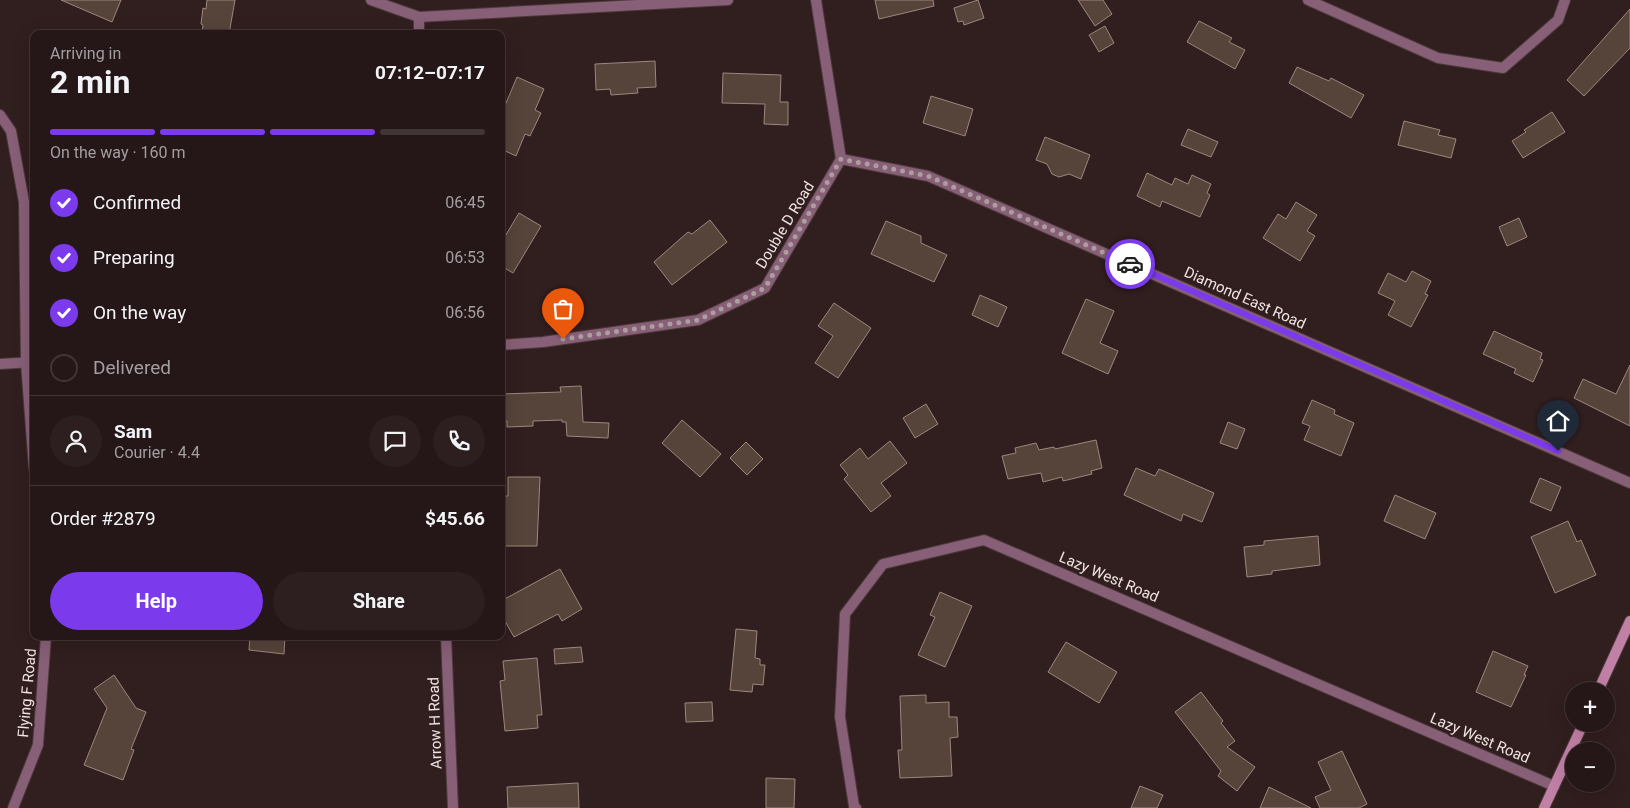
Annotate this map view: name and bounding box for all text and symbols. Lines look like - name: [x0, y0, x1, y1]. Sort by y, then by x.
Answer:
- text: Arriving in: [50, 44, 121, 63]
- text: 07:12–07:17: [375, 61, 485, 84]
- text: 2 min: [50, 63, 130, 101]
- text: On the way · 160 m: [50, 143, 186, 162]
- street label: Double D Road: [752, 178, 818, 272]
- icon: check: [50, 189, 78, 217]
- text: Confirmed: [93, 191, 181, 214]
- text: 06:45: [445, 193, 485, 212]
- courier: [1105, 239, 1155, 289]
- icon: check: [50, 244, 78, 272]
- text: Preparing: [93, 246, 175, 269]
- text: 06:53: [445, 248, 485, 267]
- icon: car: [1116, 250, 1144, 278]
- street label: Diamond East Road: [1181, 263, 1309, 333]
- pin: [542, 288, 584, 339]
- icon: bag: [549, 295, 577, 323]
- icon: check: [50, 299, 78, 327]
- text: On the way: [93, 301, 186, 324]
- text: 06:56: [445, 303, 485, 322]
- text: Delivered: [93, 356, 171, 379]
- pin: [1537, 400, 1579, 451]
- icon: home: [1544, 407, 1572, 435]
- button: person: [50, 415, 102, 467]
- button: chat: [369, 415, 421, 467]
- button: phone: [433, 415, 485, 467]
- text: Sam: [114, 420, 152, 443]
- text: Courier · 4.4: [114, 443, 200, 462]
- text: Order #2879: [50, 507, 156, 530]
- text: $45.66: [425, 507, 485, 530]
- street label: Lazy West Road: [1057, 548, 1161, 606]
- button: Help: [50, 572, 263, 630]
- button: Share: [273, 572, 485, 630]
- street label: Flying F Road: [14, 648, 40, 738]
- street label: Arrow H Road: [424, 677, 446, 769]
- map controls: [1565, 682, 1615, 792]
- button: +: [1565, 682, 1615, 732]
- street label: Lazy West Road: [1428, 709, 1532, 767]
- button: −: [1565, 742, 1615, 792]

